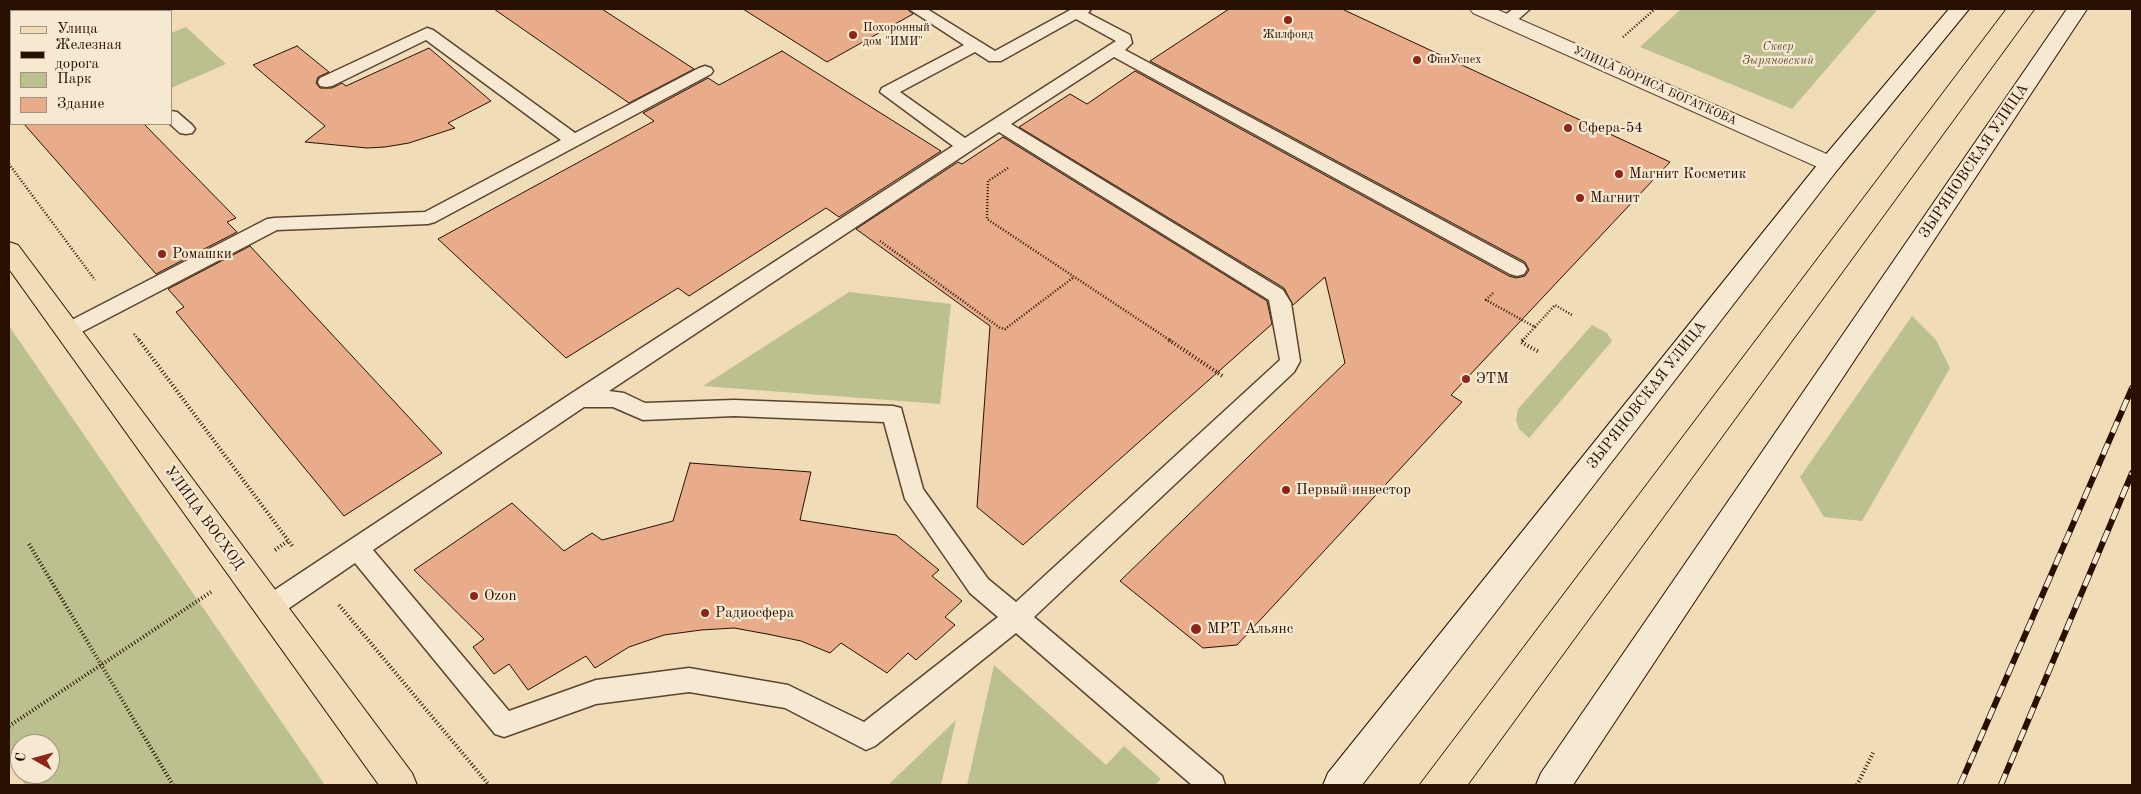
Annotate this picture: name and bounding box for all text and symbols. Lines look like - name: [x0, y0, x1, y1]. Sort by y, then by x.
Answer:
- legend: [10, 10, 172, 125]
- marker: Жилфонд: [1282, 14, 1294, 26]
- place label: Похоронный дом "ИМИ": [863, 21, 930, 49]
- text: Улица: [57, 22, 98, 37]
- place label: Жилфонд: [1263, 28, 1313, 42]
- marker: Похоронный дом "ИМИ": [847, 29, 859, 41]
- text: Железная дорога: [55, 38, 122, 72]
- park label: Cквер Зыряновский: [1742, 40, 1814, 68]
- street label: УЛИЦА БОРИСА БОГАТКОВА: [1571, 43, 1739, 129]
- place label: ФинУспех: [1427, 53, 1481, 67]
- marker: ФинУспех: [1411, 54, 1423, 66]
- text: Парк: [57, 72, 92, 87]
- street label: ЗЫРЯНОВСКАЯ УЛИЦА: [1915, 80, 2033, 242]
- text: Здание: [57, 97, 104, 112]
- place label: Сфера-54: [1578, 119, 1643, 137]
- marker: Сфера-54: [1562, 122, 1574, 134]
- place label: Магнит Косметик: [1629, 165, 1746, 183]
- marker: Магнит Косметик: [1613, 168, 1625, 180]
- place label: Магнит: [1590, 189, 1640, 207]
- marker: Магнит: [1574, 192, 1586, 204]
- place label: Ромашки: [172, 245, 232, 263]
- marker: Ромашки: [156, 248, 168, 260]
- street label: ЗЫРЯНОВСКАЯ УЛИЦА: [1584, 317, 1710, 473]
- place label: ЭТМ: [1476, 370, 1509, 388]
- marker: ЭТМ: [1460, 373, 1472, 385]
- street label: УЛИЦА ВОСХОД: [160, 463, 248, 573]
- place label: Первый инвестор: [1296, 481, 1411, 499]
- marker: Первый инвестор: [1280, 484, 1292, 496]
- place label: Ozon: [484, 587, 517, 605]
- marker: Ozon: [468, 590, 480, 602]
- place label: Радиосфера: [715, 604, 794, 622]
- marker: Радиосфера: [699, 607, 711, 619]
- place label: МРТ Альянс: [1207, 620, 1293, 638]
- marker: МРТ Альянс: [1189, 622, 1203, 636]
- north arrow: [10, 734, 60, 784]
- text: С: [14, 752, 29, 763]

